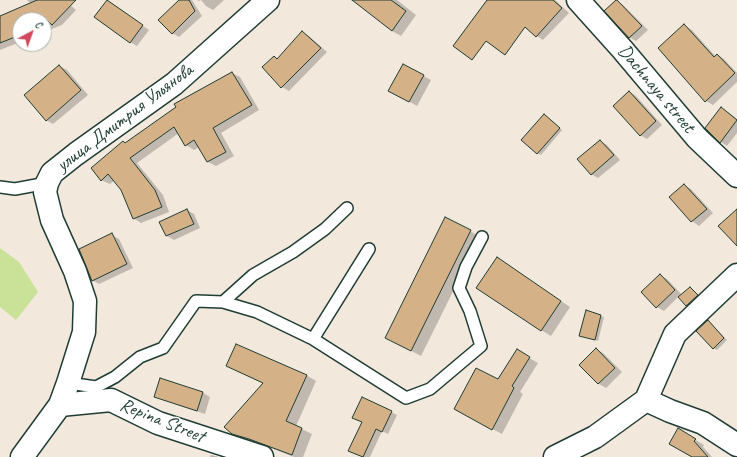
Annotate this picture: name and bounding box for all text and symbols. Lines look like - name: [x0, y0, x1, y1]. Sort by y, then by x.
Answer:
- north arrow: [12, 12, 52, 52]
- text: С: [33, 17, 46, 31]
- street label: Dachnaya street: [613, 40, 699, 138]
- street label: улица Дмитрия Ульянова: [52, 59, 198, 177]
- street label: Repina Street: [116, 394, 208, 448]

